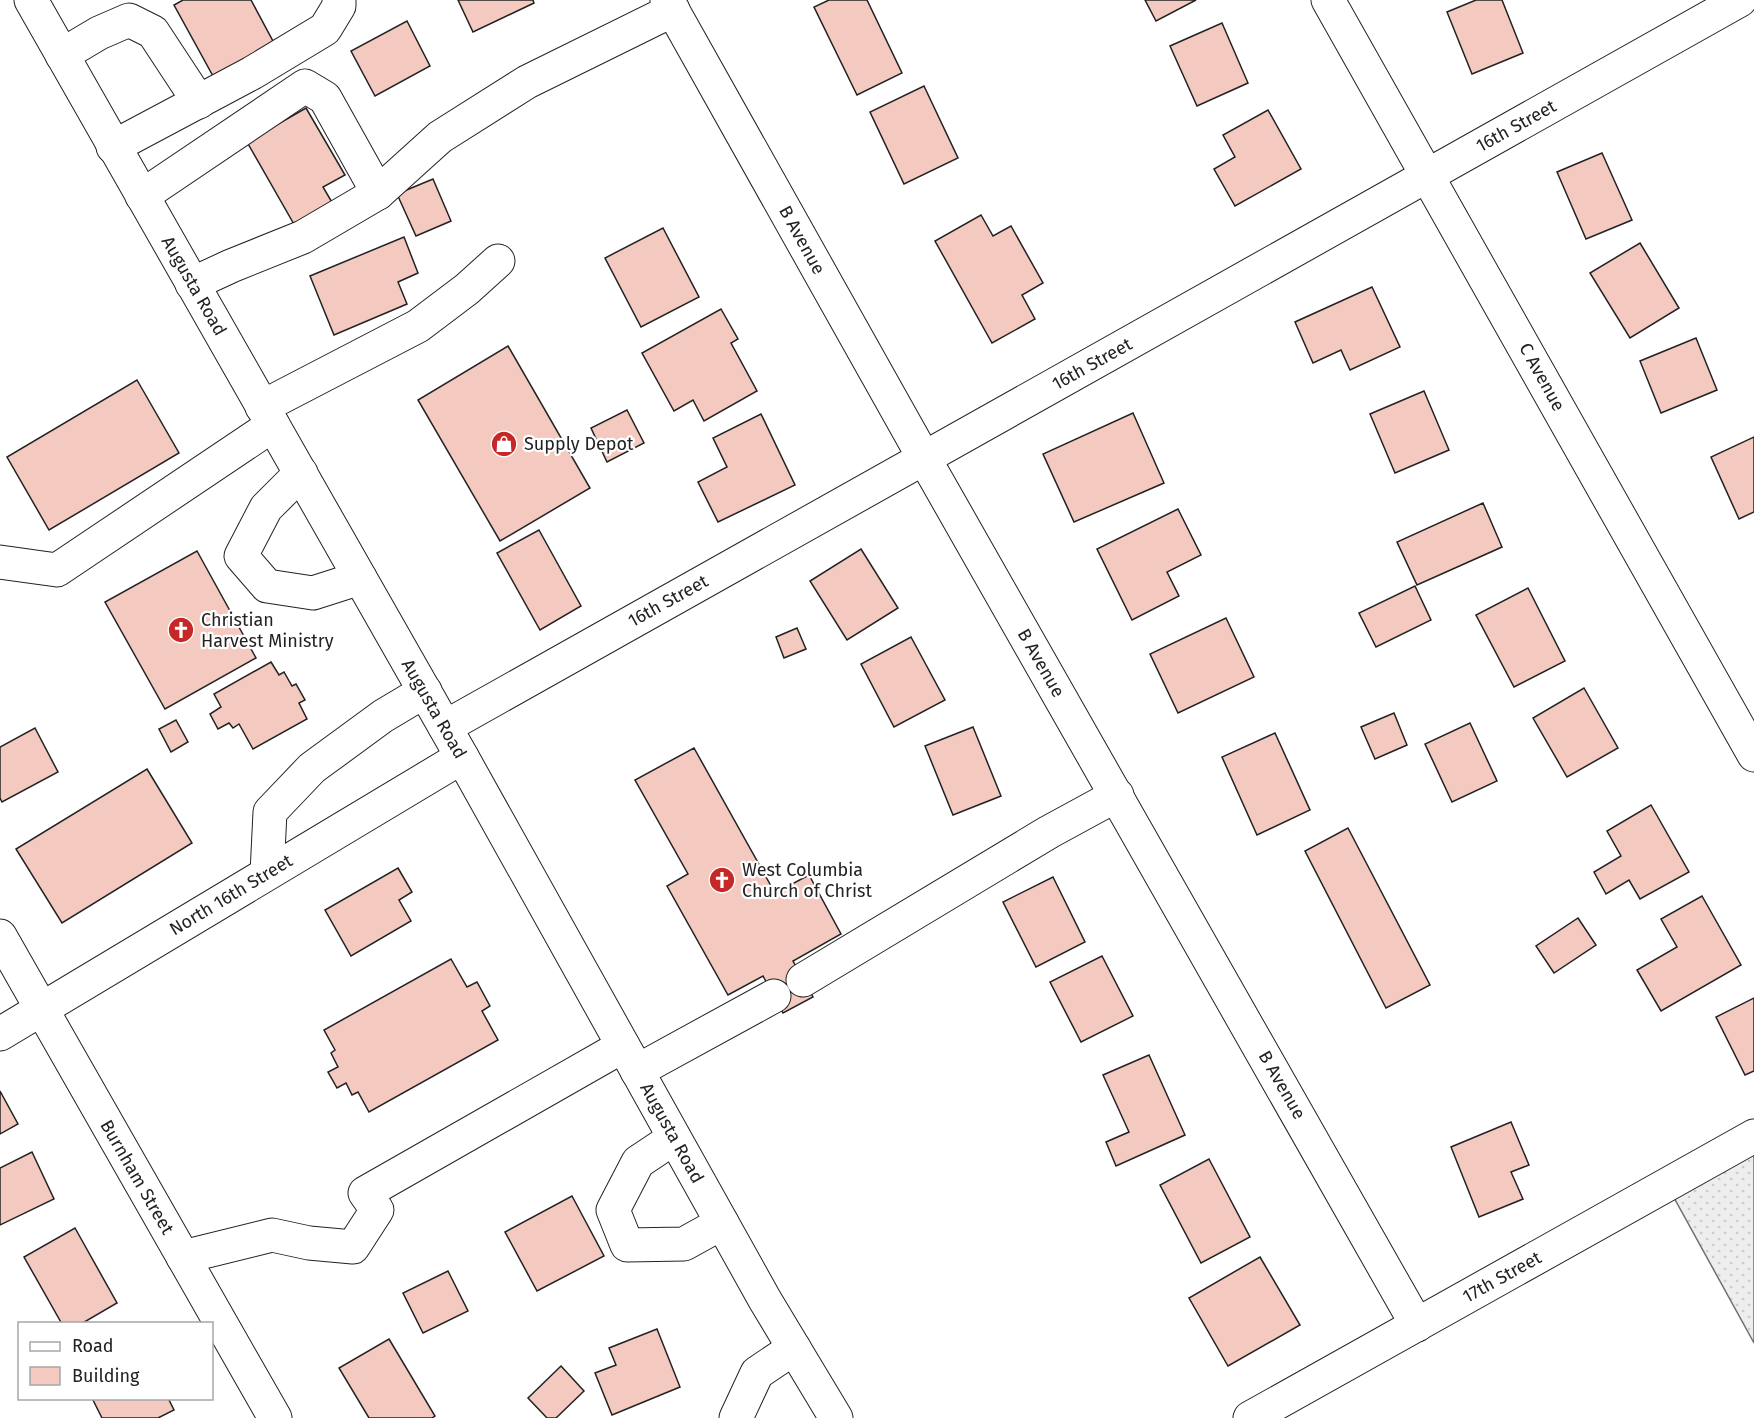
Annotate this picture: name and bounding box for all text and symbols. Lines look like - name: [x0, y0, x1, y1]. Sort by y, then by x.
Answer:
- street label: 16th Street: [1472, 95, 1560, 157]
- street label: B Avenue: [774, 202, 830, 278]
- street label: Augusta Road: [157, 232, 231, 340]
- street label: 16th Street: [1048, 333, 1136, 395]
- street label: C Avenue: [1514, 339, 1570, 415]
- shop icon: Supply Depot: [489, 429, 519, 459]
- place label: Supply Depot: [524, 433, 634, 455]
- street label: 16th Street: [624, 570, 712, 632]
- place label: Christian Harvest Ministry: [201, 609, 334, 652]
- church icon: Christian Harvest Ministry: [166, 615, 196, 645]
- street label: B Avenue: [1013, 625, 1069, 701]
- street label: Augusta Road: [397, 655, 471, 763]
- street label: North 16th Street: [166, 849, 297, 940]
- place label: West Columbia Church of Christ: [742, 859, 872, 902]
- church icon: West Columbia Church of Christ: [707, 865, 737, 895]
- street label: B Avenue: [1254, 1047, 1310, 1123]
- street label: Augusta Road: [635, 1079, 709, 1187]
- street label: Burnham Street: [95, 1116, 179, 1238]
- street label: 17th Street: [1459, 1246, 1546, 1308]
- legend: [18, 1322, 213, 1400]
- text: Road: [72, 1335, 114, 1357]
- text: Building: [72, 1365, 140, 1387]

